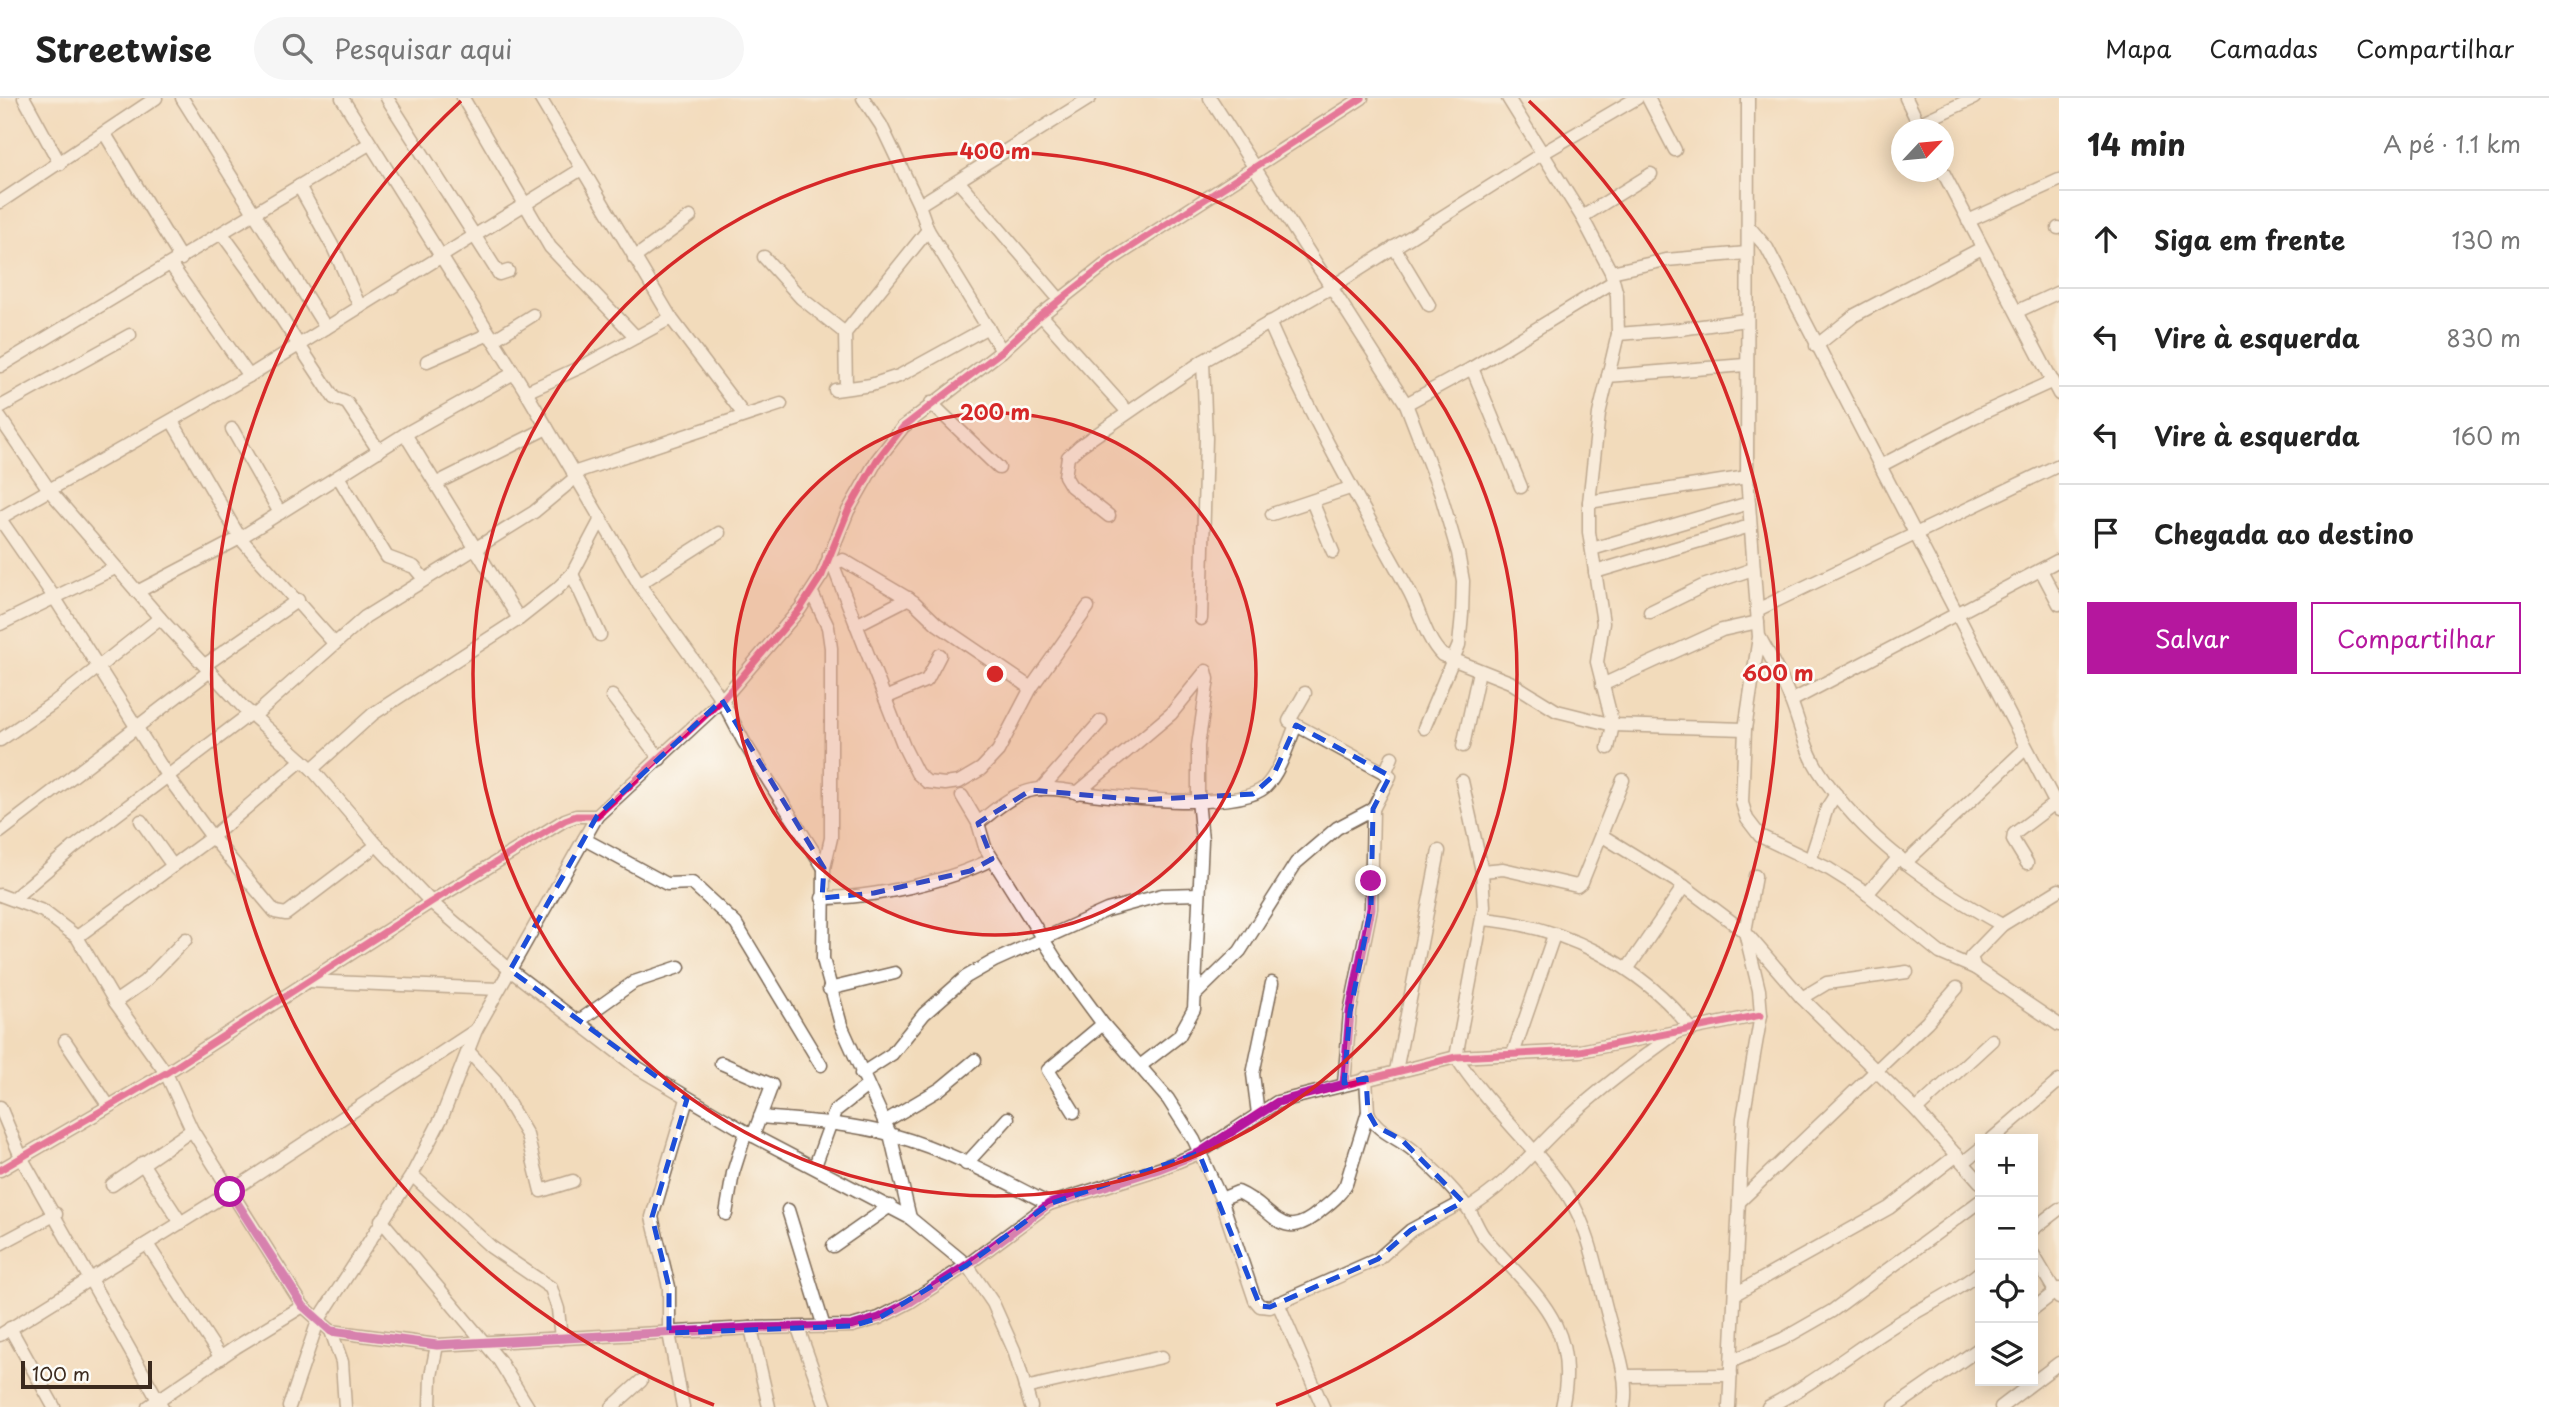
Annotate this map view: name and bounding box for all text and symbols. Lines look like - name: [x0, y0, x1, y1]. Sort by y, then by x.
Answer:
- search box: [254, 17, 744, 80]
- text: Streetwise: [35, 23, 212, 73]
- icon: search: [278, 29, 316, 67]
- text: Pesquisar aqui: [334, 29, 512, 68]
- text: Mapa: [2105, 30, 2171, 66]
- text: Camadas: [2209, 30, 2318, 66]
- text: Compartilhar: [2356, 30, 2514, 66]
- north arrow: [1891, 119, 1954, 182]
- text: 14 min: [2087, 121, 2186, 166]
- text: A pé · 1.1 km: [2383, 126, 2521, 161]
- text: 400 m: [960, 134, 1030, 166]
- icon: ahead: [2087, 220, 2125, 258]
- text: Siga em frente: [2154, 220, 2345, 259]
- text: 130 m: [2451, 222, 2521, 257]
- icon: left: [2087, 318, 2125, 356]
- text: Vire à esquerda: [2154, 318, 2360, 357]
- text: 830 m: [2446, 320, 2521, 355]
- text: 200 m: [960, 395, 1030, 427]
- icon: left: [2087, 416, 2125, 454]
- text: Vire à esquerda: [2154, 416, 2360, 455]
- text: 160 m: [2452, 418, 2521, 453]
- icon: arrive: [2087, 514, 2125, 552]
- text: Chegada ao destino: [2154, 514, 2413, 553]
- button: Salvar: [2087, 602, 2297, 674]
- button: Compartilhar: [2311, 602, 2521, 674]
- text: 600 m: [1742, 656, 1814, 688]
- centre of rings: [983, 662, 1007, 686]
- route end: [1355, 865, 1386, 896]
- map controls: [1975, 1134, 2038, 1386]
- button: +: [1975, 1134, 2038, 1197]
- route start: [214, 1176, 245, 1207]
- button: −: [1975, 1197, 2038, 1260]
- button: locate: [1975, 1260, 2038, 1323]
- button: layers: [1975, 1323, 2038, 1386]
- scale bar: [21, 1358, 152, 1390]
- text: 100 m: [32, 1359, 90, 1387]

